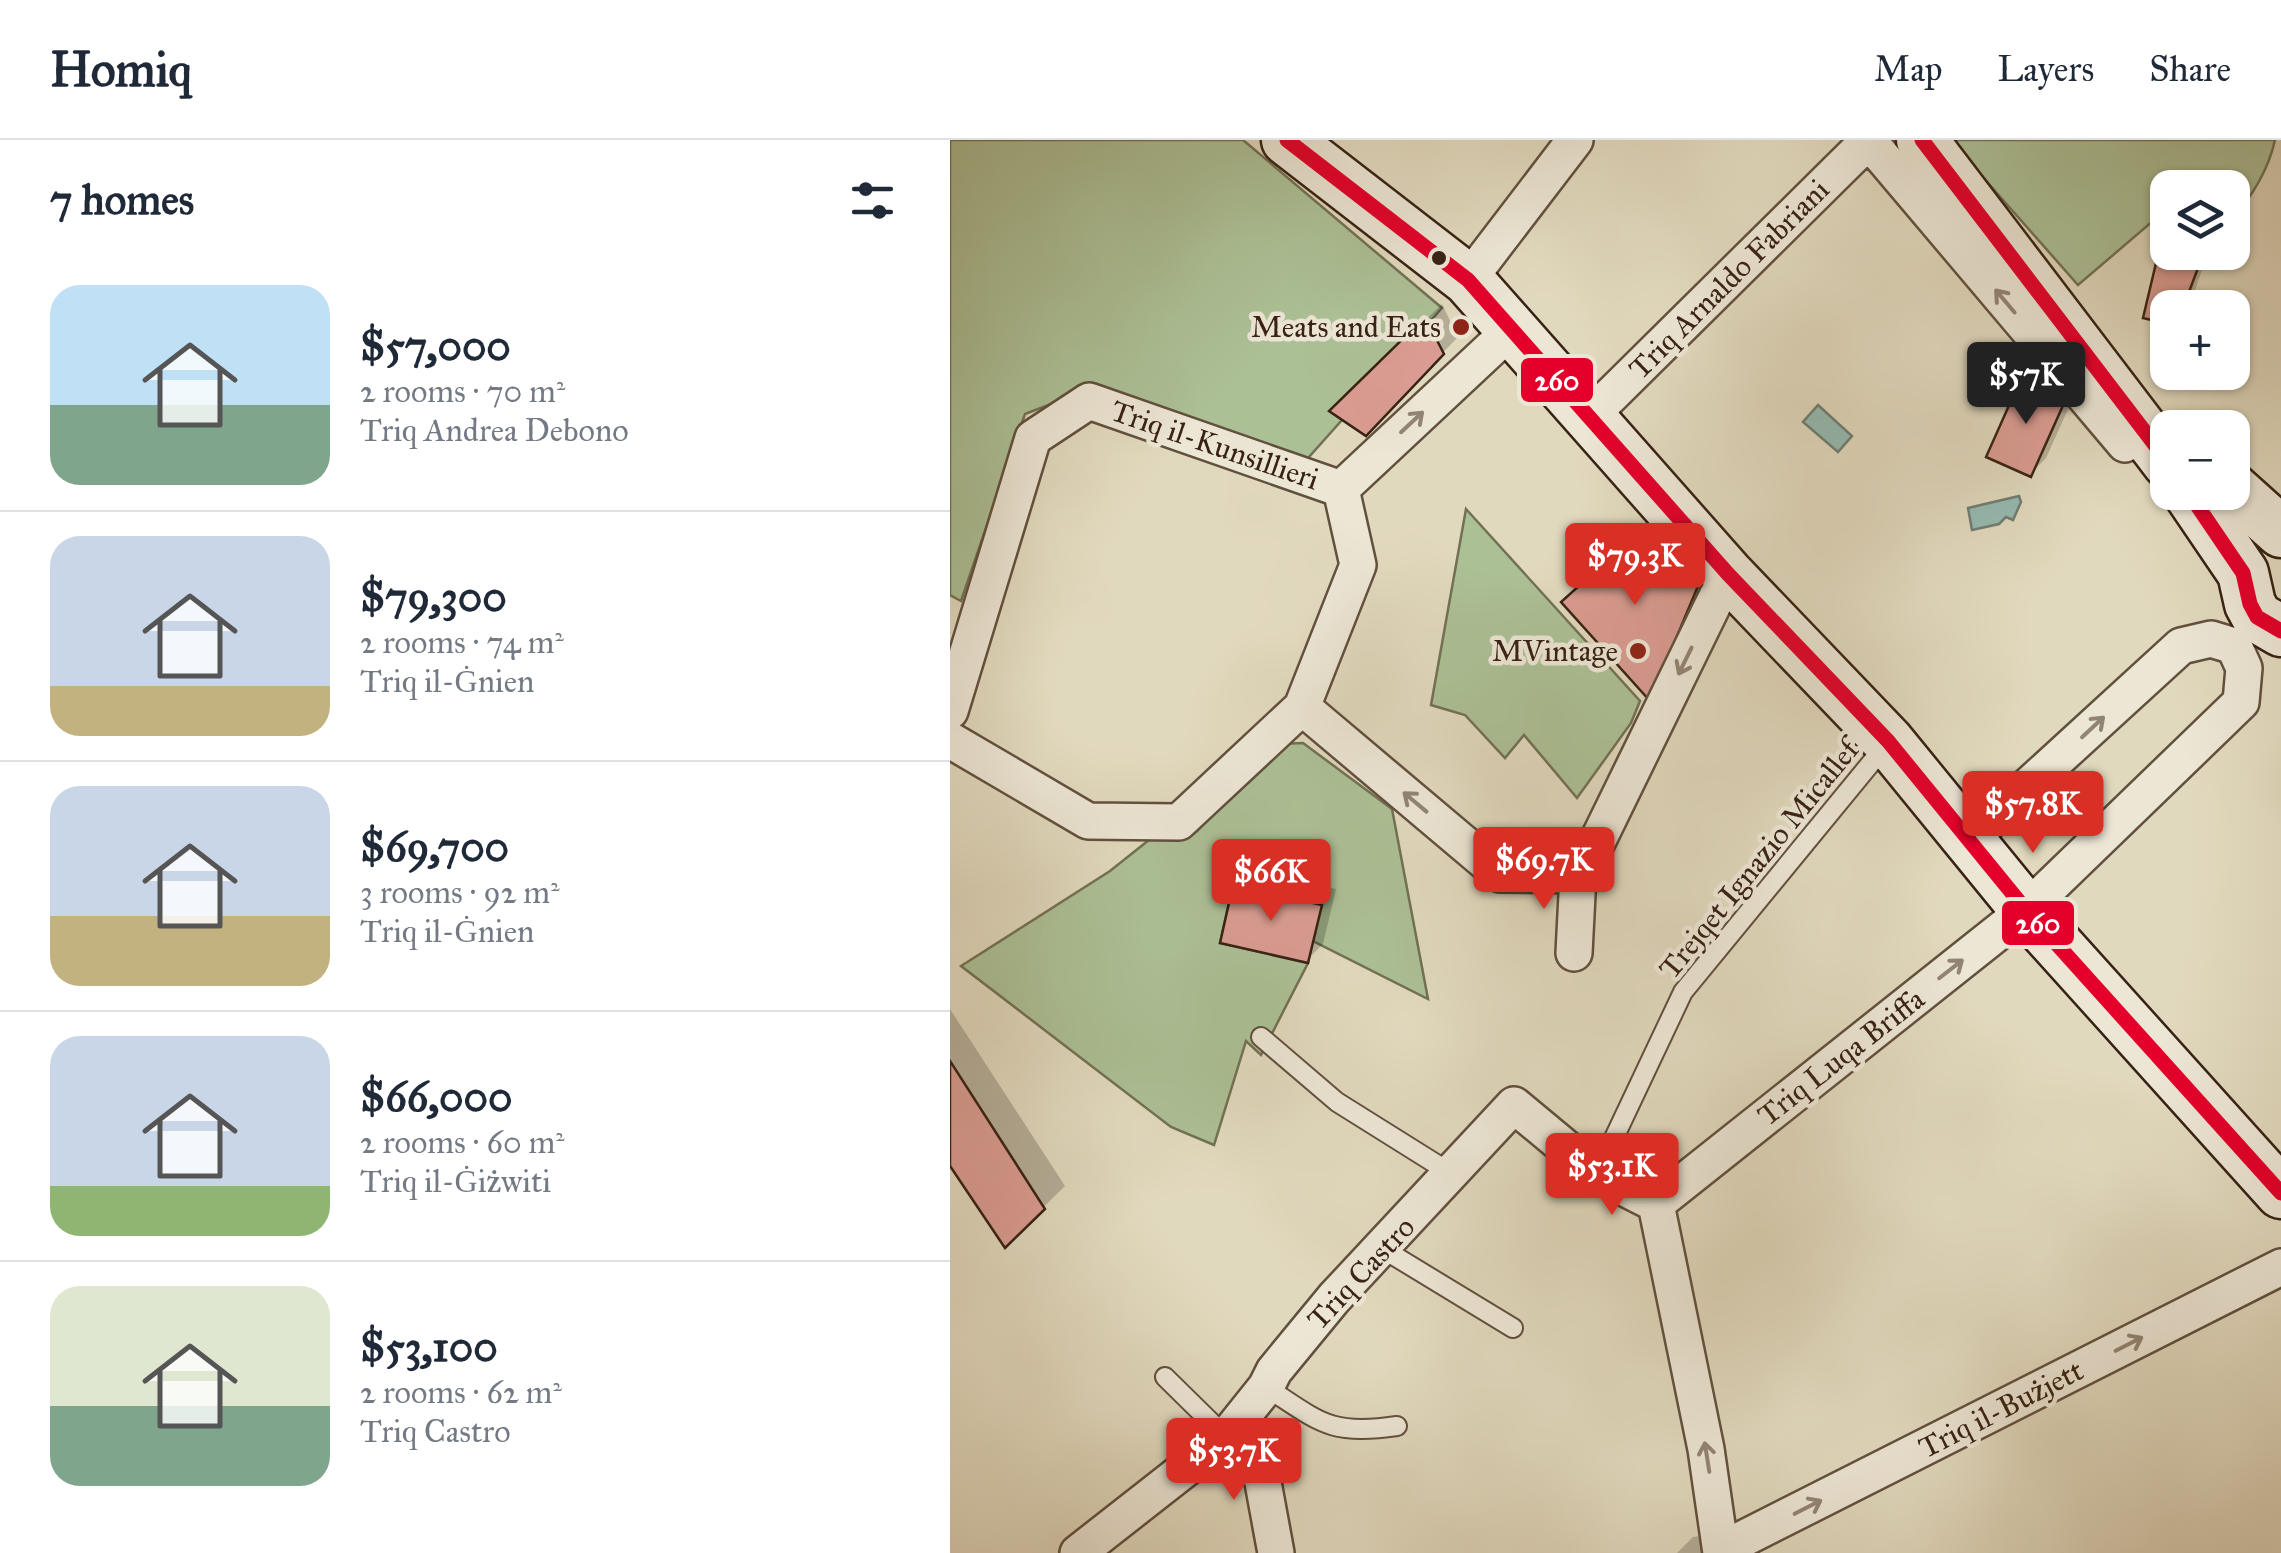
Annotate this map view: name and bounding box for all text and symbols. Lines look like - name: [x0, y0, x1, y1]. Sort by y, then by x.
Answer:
- text: Homiq: [50, 40, 192, 99]
- text: Map: [1874, 48, 1942, 91]
- text: Layers: [1997, 48, 2094, 91]
- text: Share: [2149, 48, 2231, 91]
- map controls: [2150, 170, 2250, 510]
- button: layers: [2150, 170, 2250, 270]
- street label: Triq Arnaldo Fabriani: [1622, 172, 1836, 386]
- icon: filters: [845, 173, 900, 228]
- text: 7 homes: [50, 174, 194, 226]
- unlabelled marker: [1429, 248, 1449, 268]
- one-way arrow: [1994, 289, 2016, 315]
- button: +: [2150, 290, 2250, 390]
- place label: Meats and Eats: [1251, 309, 1441, 345]
- marker: Meats and Eats: [1450, 316, 1472, 338]
- text: $57,000: [360, 320, 511, 372]
- icon: home: [130, 325, 250, 445]
- pin: $57K: [1967, 342, 2085, 427]
- text: $57K: [1989, 355, 2063, 394]
- line badge: 260: [1519, 356, 1595, 404]
- text: 260: [1535, 363, 1579, 398]
- text: 2 rooms · 70 m²: [360, 372, 565, 411]
- street label: Triq il-Kunsillieri: [1106, 393, 1324, 497]
- one-way arrow: [1400, 410, 1424, 434]
- button: −: [2150, 410, 2250, 510]
- text: Triq Andrea Debono: [360, 411, 629, 450]
- pin: $79.3K: [1554, 523, 1716, 608]
- text: $79.3K: [1587, 536, 1683, 575]
- text: $79,300: [360, 571, 507, 623]
- icon: home: [130, 576, 250, 696]
- text: 2 rooms · 74 m²: [360, 623, 564, 662]
- place label: MVintage: [1492, 633, 1618, 669]
- marker: MVintage: [1627, 640, 1649, 662]
- one-way arrow: [1675, 646, 1694, 676]
- text: Triq il-Ġnien: [360, 662, 534, 701]
- one-way arrow: [2080, 716, 2105, 739]
- street label: Trejqet Ignazio Micallef: [1652, 728, 1869, 986]
- pin: $57.8K: [1952, 771, 2114, 856]
- text: $57.8K: [1984, 784, 2082, 823]
- one-way arrow: [1402, 792, 1428, 814]
- text: $69,700: [360, 821, 509, 873]
- icon: home: [130, 826, 250, 946]
- pin: $69.7K: [1463, 827, 1625, 912]
- pin: $66K: [1212, 839, 1330, 924]
- text: $69.7K: [1495, 840, 1593, 879]
- text: $66K: [1234, 852, 1308, 891]
- text: 3 rooms · 92 m²: [360, 873, 560, 912]
- line badge: 260: [2000, 899, 2076, 947]
- text: 260: [2016, 906, 2060, 941]
- text: Triq il-Ġnien: [360, 912, 534, 951]
- one-way arrow: [1938, 958, 1964, 980]
- street label: Triq Luqa Briffa: [1751, 981, 1932, 1133]
- text: $66,000: [360, 1071, 512, 1123]
- icon: home: [130, 1076, 250, 1196]
- text: 2 rooms · 60 m²: [360, 1123, 565, 1162]
- pin: $53.1K: [1531, 1133, 1693, 1218]
- text: $53.1K: [1568, 1146, 1656, 1185]
- text: Triq il-Ġiżwiti: [360, 1162, 551, 1201]
- street label: Triq Castro: [1300, 1209, 1422, 1337]
- text: $53,100: [360, 1321, 498, 1373]
- icon: home: [130, 1326, 250, 1446]
- one-way arrow: [2114, 1334, 2143, 1353]
- street label: Triq il-Bużjett: [1913, 1352, 2089, 1466]
- text: 2 rooms · 62 m²: [360, 1373, 562, 1412]
- text: Triq Castro: [360, 1412, 511, 1451]
- pin: $53.7K: [1153, 1418, 1315, 1503]
- text: $53.7K: [1188, 1431, 1280, 1470]
- one-way arrow: [1697, 1441, 1716, 1473]
- one-way arrow: [1792, 1496, 1822, 1515]

